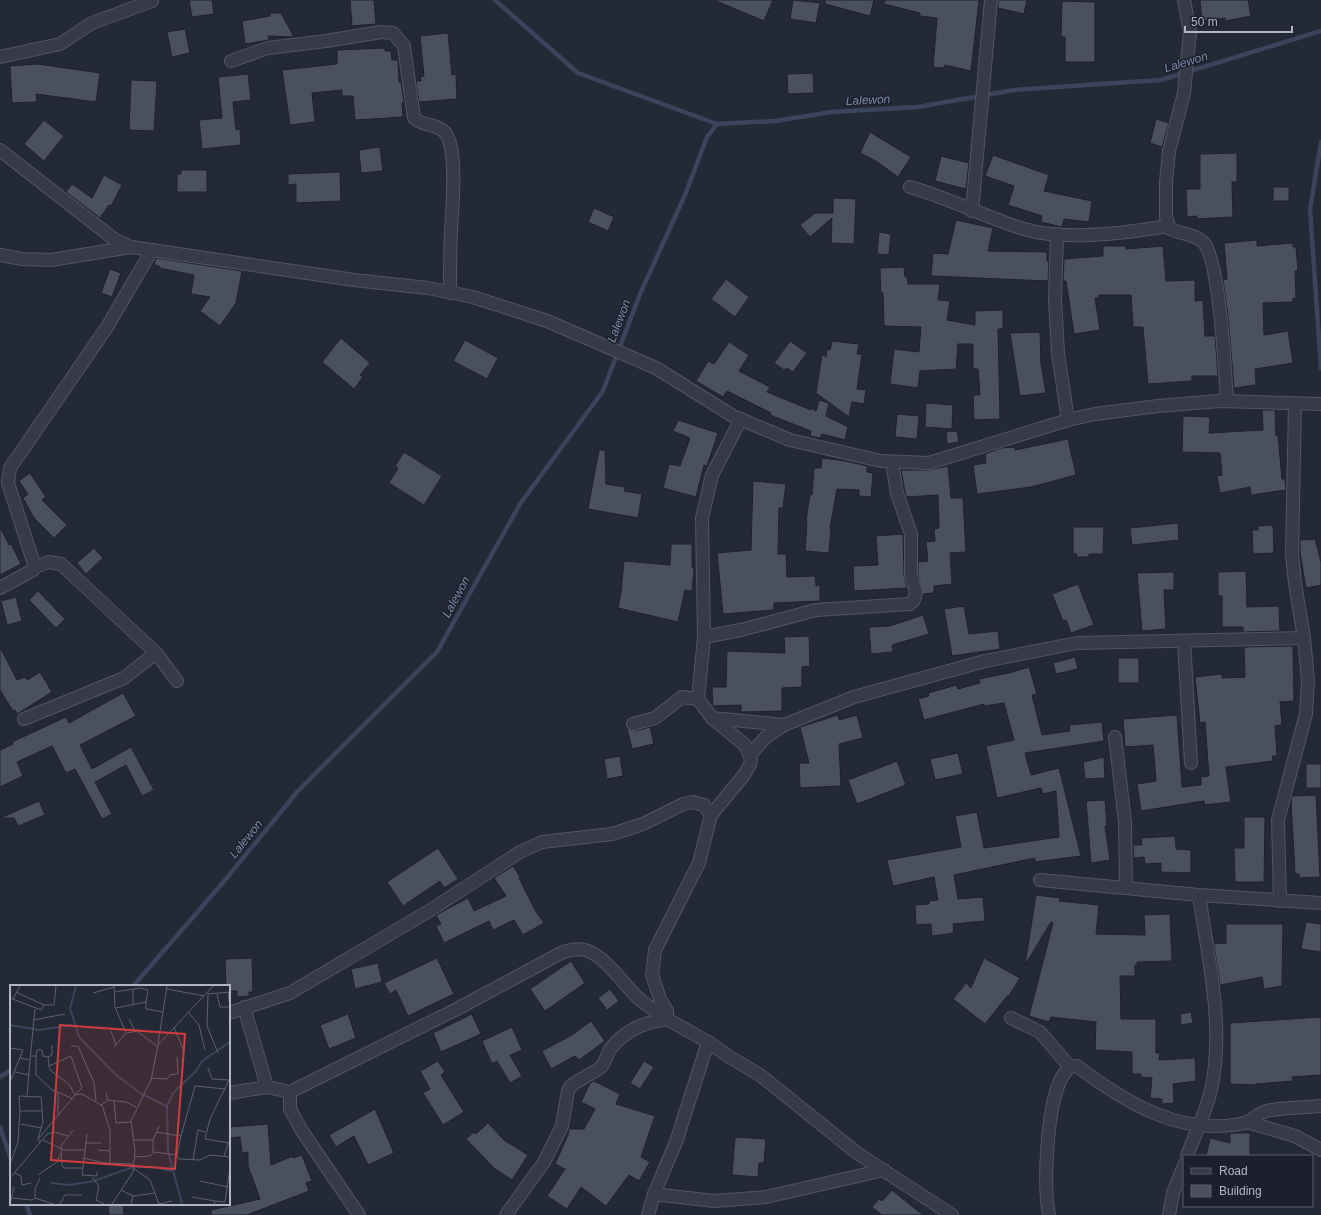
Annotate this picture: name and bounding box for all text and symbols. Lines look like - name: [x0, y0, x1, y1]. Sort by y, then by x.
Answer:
- scale bar: [1185, 8, 1292, 34]
- text: 50 m: [1191, 15, 1218, 29]
- water label: Lalewon: [1163, 49, 1210, 75]
- water label: Lalewon: [845, 92, 891, 108]
- water label: Lalewon: [604, 297, 634, 344]
- water label: Lalewon: [439, 574, 473, 620]
- water label: Lalewon: [226, 817, 266, 861]
- inset map: [10, 985, 230, 1205]
- legend: [1183, 1155, 1313, 1207]
- text: Road: [1219, 1164, 1248, 1178]
- text: Building: [1219, 1184, 1262, 1198]

